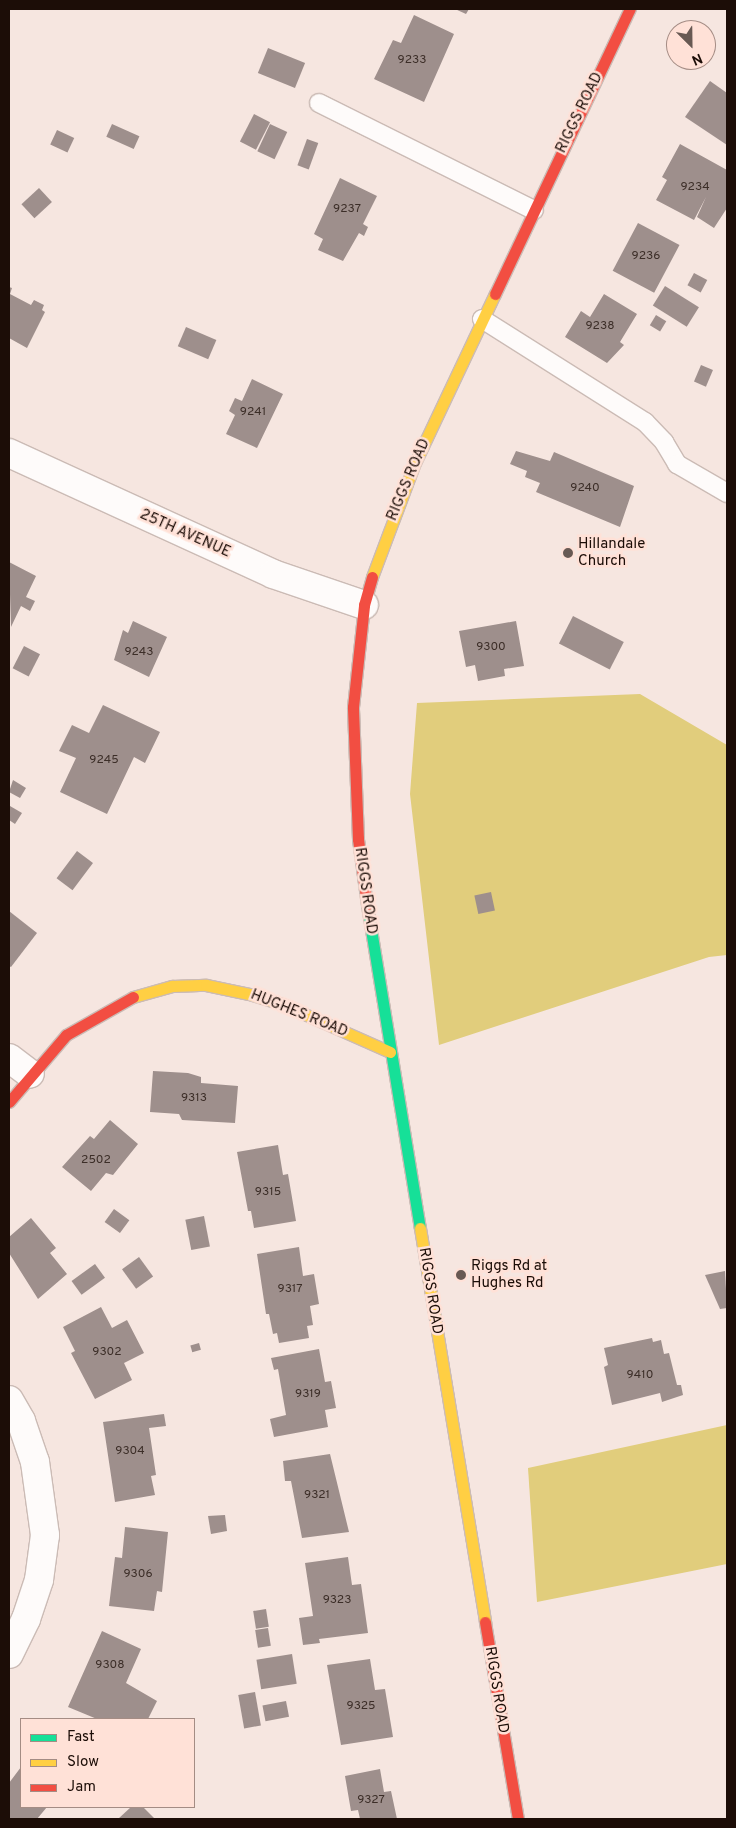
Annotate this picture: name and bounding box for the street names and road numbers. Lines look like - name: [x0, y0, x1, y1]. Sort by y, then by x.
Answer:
- street label: RIGGS ROAD: [553, 70, 607, 156]
- street label: RIGGS ROAD: [384, 436, 434, 524]
- street label: 25TH AVENUE: [137, 506, 233, 562]
- street label: RIGGS ROAD: [350, 846, 380, 936]
- street label: HUGHES ROAD: [248, 986, 350, 1042]
- street label: RIGGS ROAD: [414, 1246, 446, 1336]
- street label: RIGGS ROAD: [480, 1645, 512, 1735]

